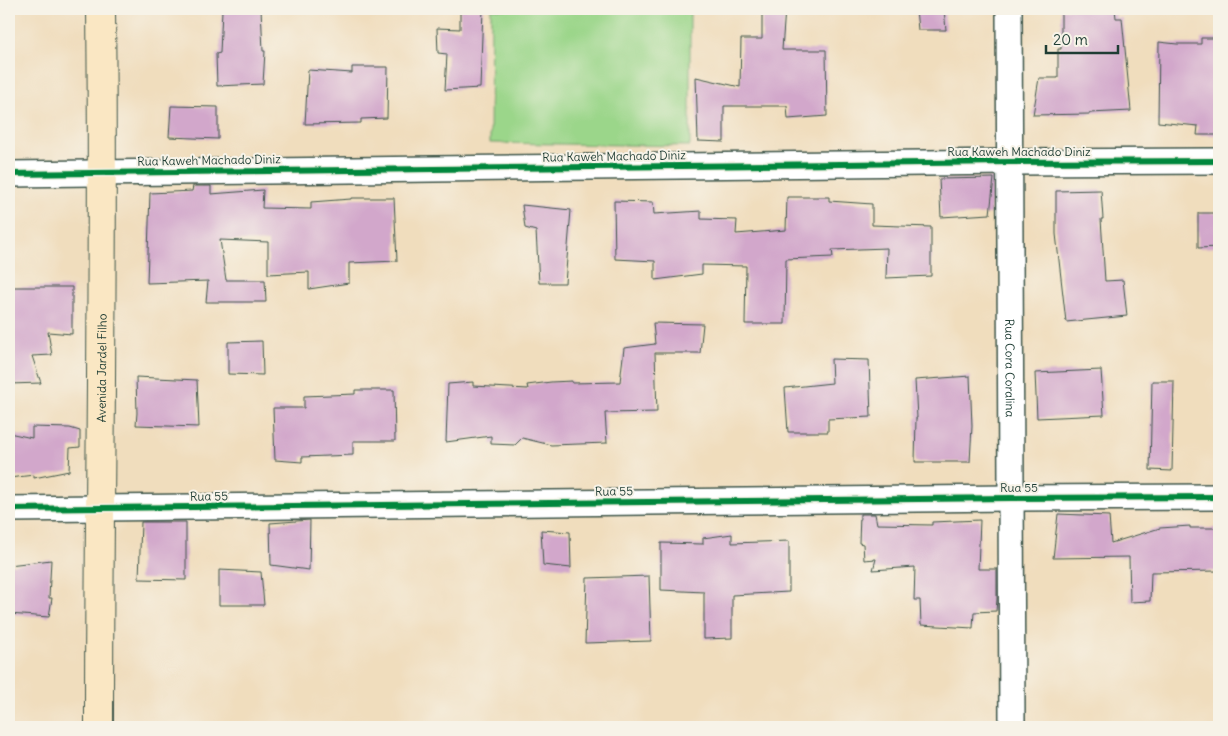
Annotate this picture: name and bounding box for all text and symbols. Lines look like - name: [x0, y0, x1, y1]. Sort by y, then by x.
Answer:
- scale bar: [1046, 22, 1118, 54]
- text: 20 m: [1053, 30, 1088, 49]
- street label: Rua Kaweh Machado Diniz: [947, 144, 1091, 159]
- street label: Rua Kaweh Machado Diniz: [542, 147, 686, 165]
- street label: Rua Kaweh Machado Diniz: [137, 151, 281, 169]
- street label: Avenida Jardel Filho: [93, 313, 109, 423]
- street label: Rua Cora Coralina: [1003, 319, 1018, 417]
- street label: Rua 55: [1000, 480, 1038, 495]
- street label: Rua 55: [595, 483, 633, 499]
- street label: Rua 55: [190, 488, 228, 504]

